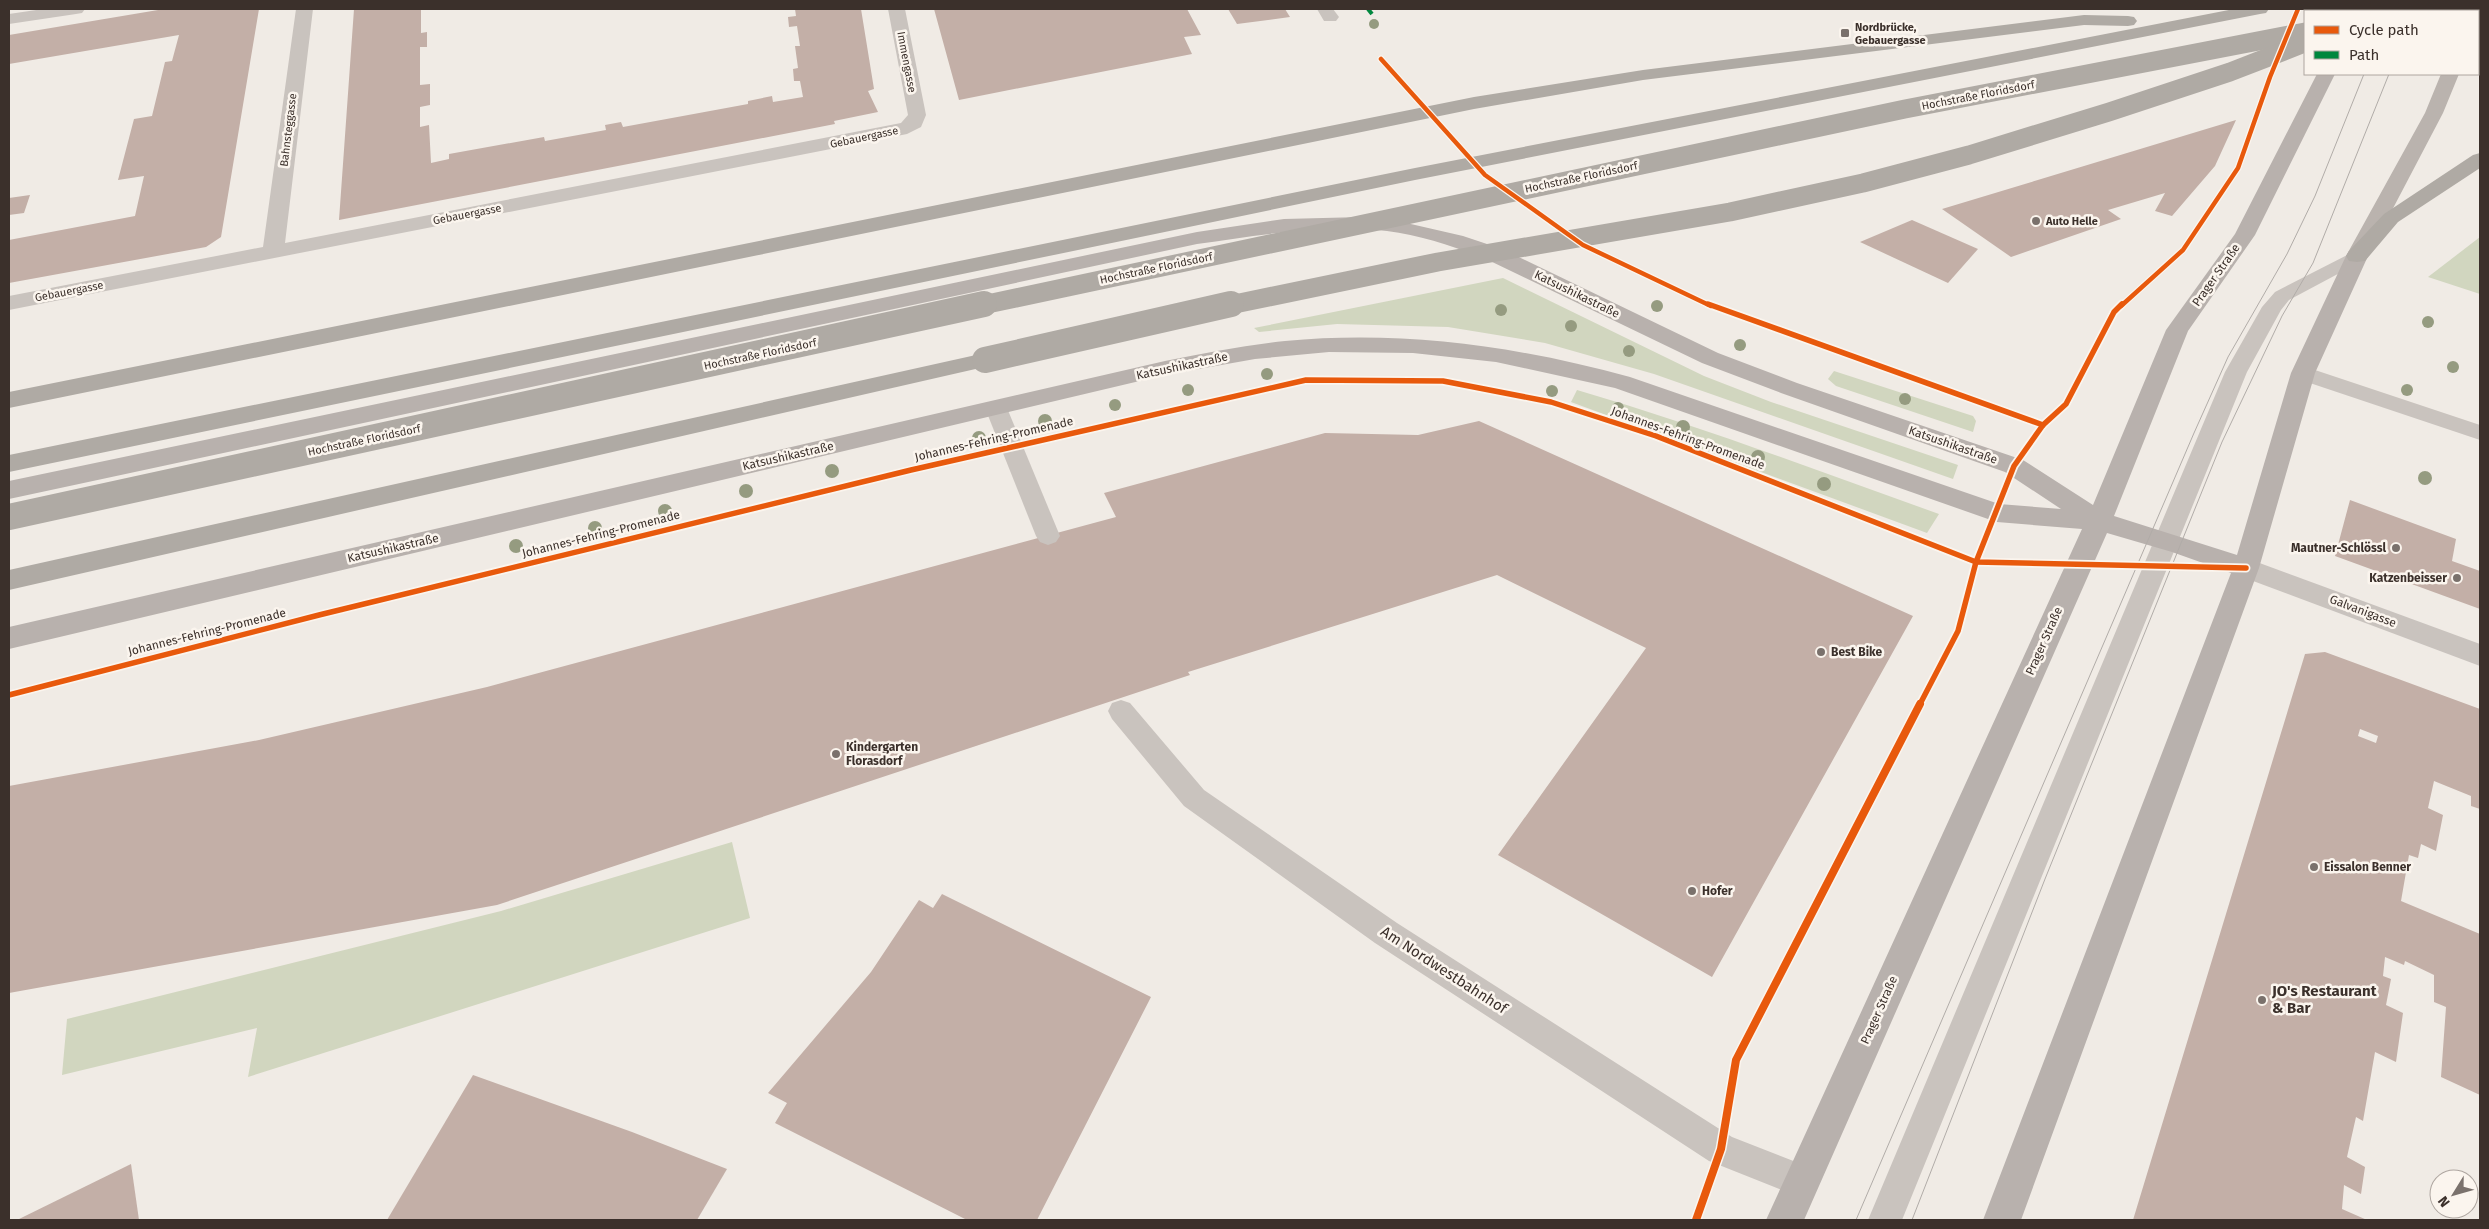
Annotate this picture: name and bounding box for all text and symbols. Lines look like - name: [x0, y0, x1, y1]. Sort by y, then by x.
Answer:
- legend: [2304, 10, 2479, 75]
- place label: Nordbrücke, Gebauergasse: [1855, 21, 1926, 47]
- text: Cycle path: [2349, 21, 2419, 39]
- marker: Nordbrücke, Gebauergasse: [1839, 27, 1851, 39]
- street label: Immengasse: [894, 30, 919, 94]
- text: Path: [2349, 46, 2379, 64]
- street label: Hochstraße Floridsdorf: [1920, 78, 2037, 113]
- street label: Bahnsteggasse: [278, 93, 299, 167]
- street label: Gebauergasse: [829, 124, 899, 151]
- street label: Hochstraße Floridsdorf: [1524, 159, 1640, 196]
- street label: Gebauergasse: [432, 201, 502, 227]
- marker: Auto Helle: [2030, 215, 2042, 227]
- place label: Auto Helle: [2045, 215, 2098, 228]
- street label: Prager Straße: [2189, 241, 2243, 309]
- street label: Hochstraße Floridsdorf: [1099, 250, 1215, 287]
- street label: Katsushikastraße: [1532, 267, 1622, 321]
- street label: Gebauergasse: [34, 278, 104, 304]
- street label: Hochstraße Floridsdorf: [703, 336, 819, 373]
- street label: Katsushikastraße: [1135, 349, 1229, 383]
- street label: Johannes-Fehring-Promenade: [1609, 404, 1767, 472]
- street label: Johannes-Fehring-Promenade: [913, 414, 1075, 464]
- street label: Hochstraße Floridsdorf: [307, 422, 423, 459]
- street label: Katsushikastraße: [1907, 423, 1999, 467]
- street label: Katsushikastraße: [741, 439, 835, 473]
- street label: Johannes-Fehring-Promenade: [521, 508, 681, 560]
- street label: Katsushikastraße: [346, 531, 440, 565]
- place label: Mautner-Schlössl: [2291, 541, 2386, 555]
- marker: Mautner-Schlössl: [2390, 542, 2402, 554]
- place label: Katzenbeisser: [2369, 571, 2447, 585]
- marker: Katzenbeisser: [2451, 572, 2463, 584]
- street label: Galvanigasse: [2328, 592, 2398, 630]
- street label: Prager Straße: [2023, 605, 2065, 677]
- street label: Johannes-Fehring-Promenade: [127, 606, 287, 658]
- place label: Best Bike: [1831, 645, 1883, 659]
- marker: Best Bike: [1815, 646, 1827, 658]
- place label: Kindergarten Florasdorf: [846, 740, 918, 768]
- marker: Kindergarten Florasdorf: [830, 748, 842, 760]
- place label: Eissalon Benner: [2324, 860, 2411, 874]
- marker: Eissalon Benner: [2308, 861, 2320, 873]
- place label: Hofer: [1702, 884, 1733, 898]
- marker: Hofer: [1686, 885, 1698, 897]
- street label: Am Nordwestbahnhof: [1377, 922, 1511, 1018]
- street label: Prager Straße: [1858, 974, 1900, 1046]
- place label: JO's Restaurant & Bar: [2271, 982, 2377, 1017]
- marker: JO's Restaurant & Bar: [2256, 994, 2268, 1006]
- north arrow: [2429, 1169, 2479, 1219]
- text: N: [2434, 1193, 2454, 1210]

